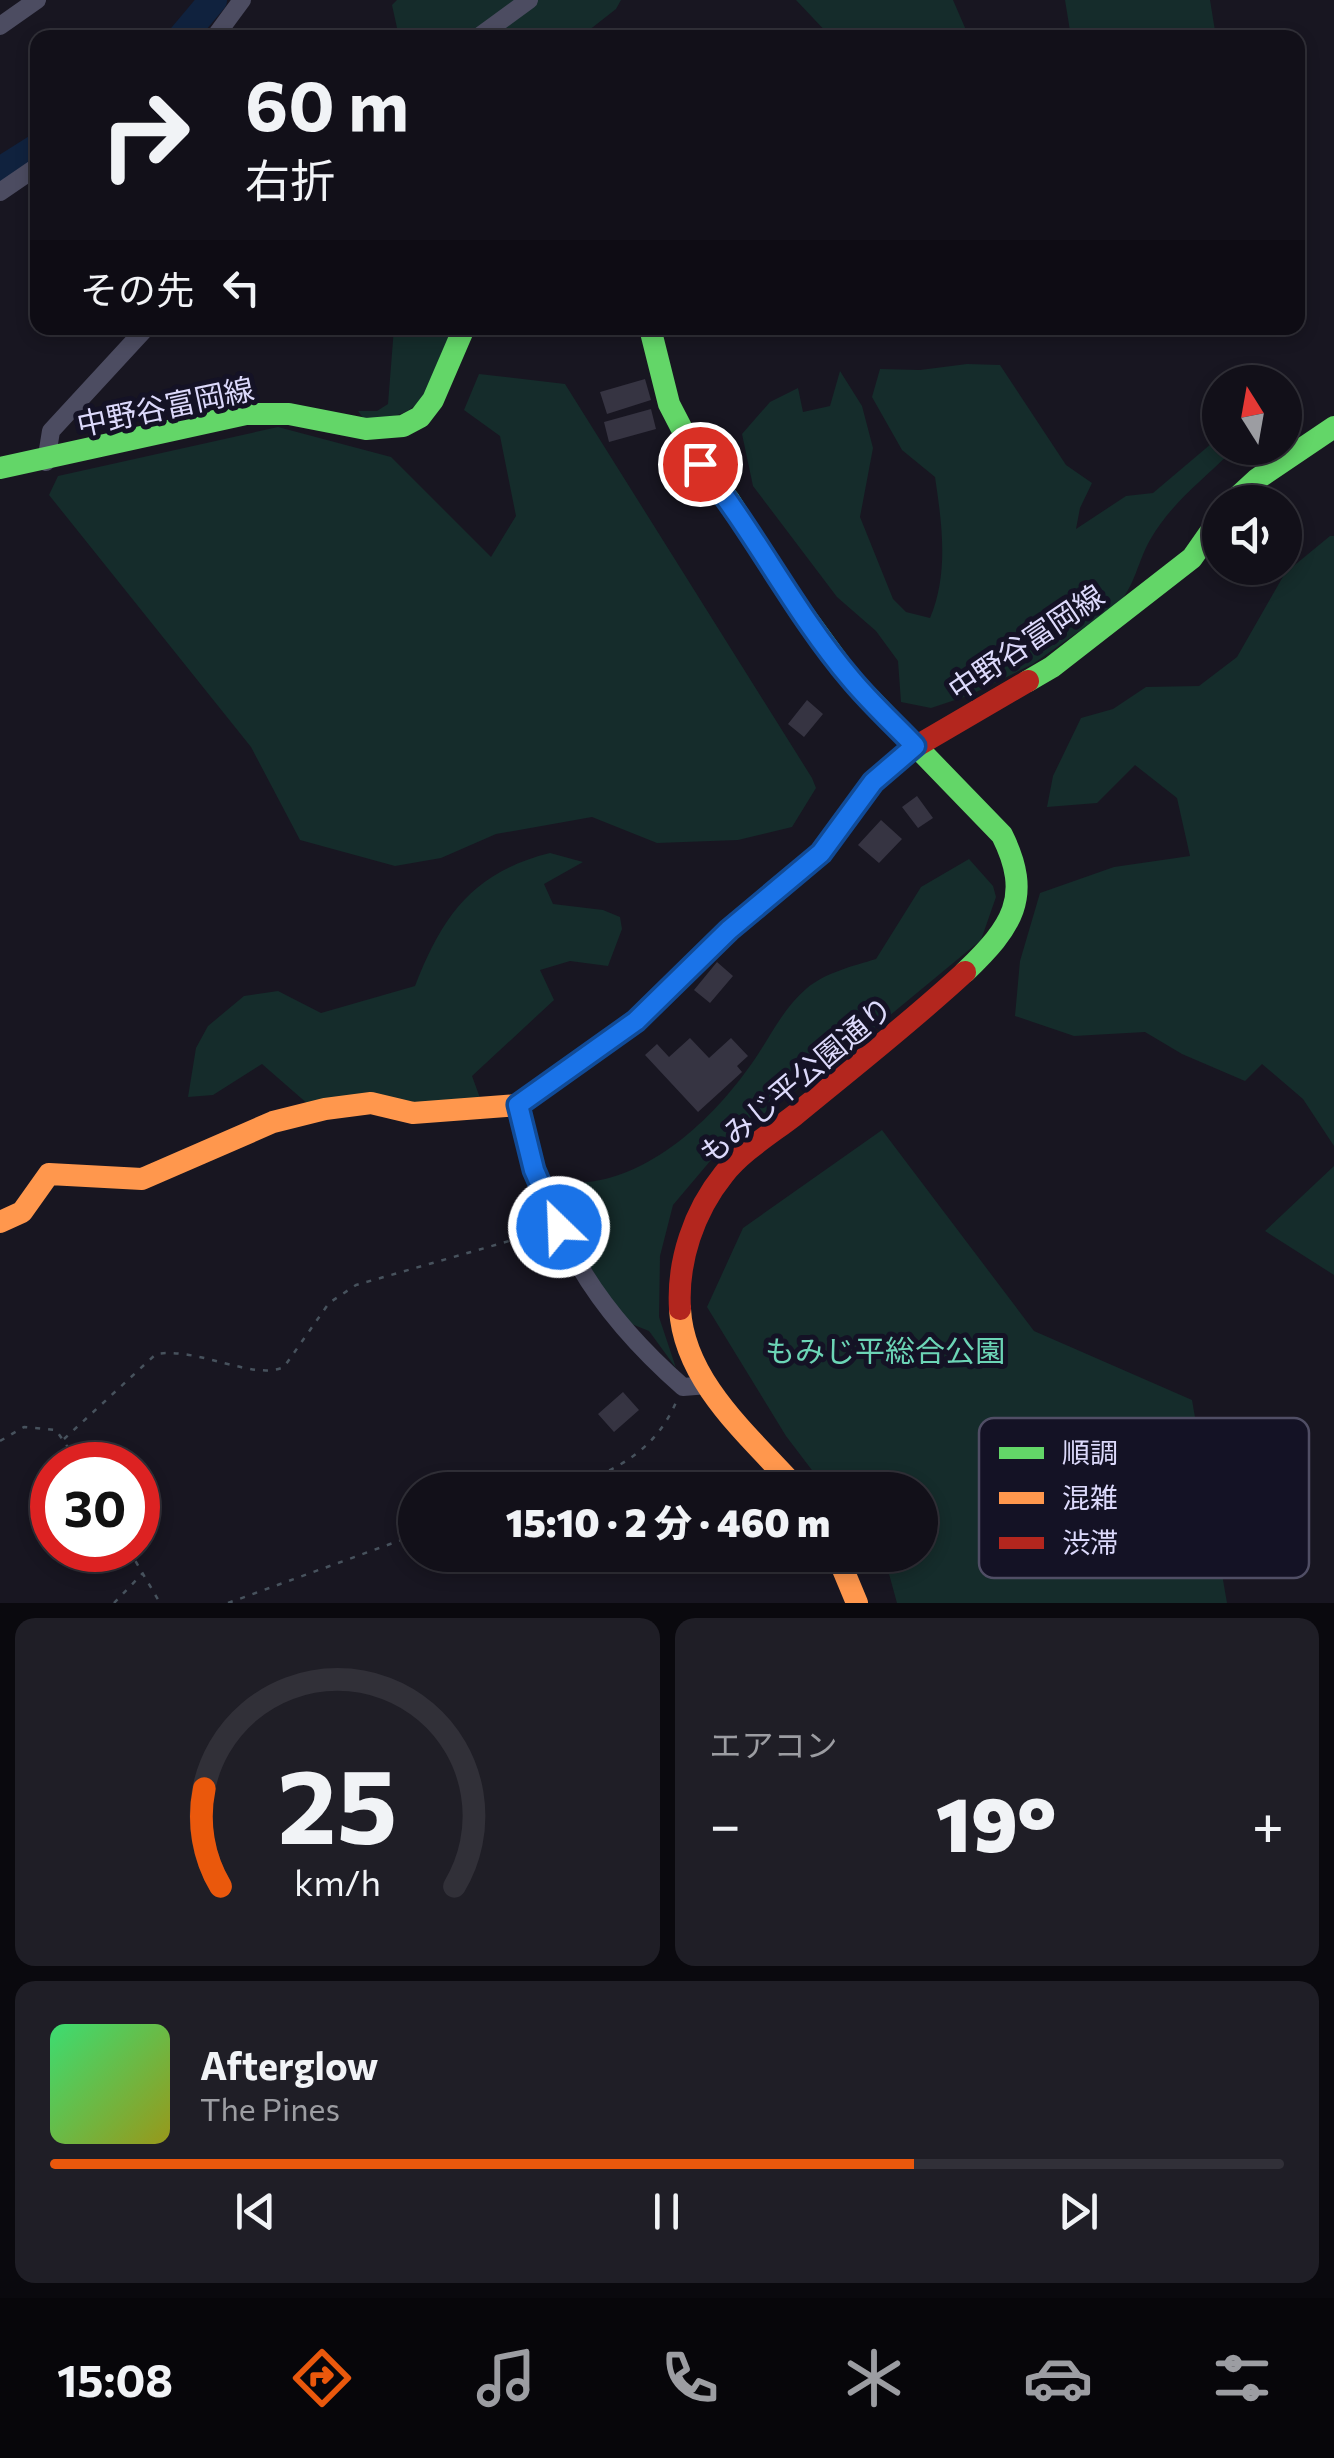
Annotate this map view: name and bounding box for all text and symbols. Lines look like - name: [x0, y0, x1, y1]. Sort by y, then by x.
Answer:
- text: 60 m: [245, 60, 409, 145]
- icon: right: [80, 70, 210, 200]
- text: 右折: [245, 151, 335, 206]
- icon: left: [214, 260, 269, 315]
- text: その先: [80, 265, 194, 312]
- north arrow: [1202, 365, 1302, 465]
- map controls: [1202, 365, 1302, 585]
- street label: 中野谷富岡線: [73, 368, 257, 442]
- pin: [658, 422, 743, 507]
- icon: arrive: [673, 437, 728, 492]
- button: sound: [1202, 485, 1302, 585]
- street label: 中野谷富岡線: [940, 575, 1110, 707]
- street label: もみじ平公園通り: [691, 988, 899, 1170]
- position arrow: [507, 1175, 611, 1279]
- park label: もみじ平総合公園: [765, 1331, 1005, 1368]
- legend: [979, 1418, 1309, 1578]
- text: 順調: [1062, 1435, 1118, 1469]
- speed limit sign: 30: [30, 1442, 160, 1572]
- text: 混雑: [1062, 1480, 1118, 1514]
- text: 15:10 · 2 分 · 460 m: [506, 1498, 830, 1545]
- text: 渋滞: [1062, 1525, 1118, 1559]
- text: エアコン: [710, 1724, 838, 1764]
- text: 25: [277, 1738, 397, 1865]
- text: 19°: [936, 1776, 1056, 1867]
- text: −: [710, 1789, 741, 1856]
- text: +: [1252, 1789, 1284, 1856]
- text: km/h: [294, 1860, 381, 1903]
- text: Afterglow: [200, 2041, 378, 2088]
- text: The Pines: [200, 2088, 340, 2128]
- icon: previous: [228, 2184, 283, 2239]
- icon: pause: [639, 2184, 694, 2239]
- icon: next: [1051, 2184, 1106, 2239]
- icon: directions: [287, 2343, 357, 2413]
- icon: music: [471, 2343, 541, 2413]
- icon: phone: [655, 2343, 725, 2413]
- icon: climate: [839, 2343, 909, 2413]
- icon: car: [1023, 2343, 1093, 2413]
- icon: filters: [1207, 2343, 1277, 2413]
- text: 15:08: [57, 2351, 173, 2406]

